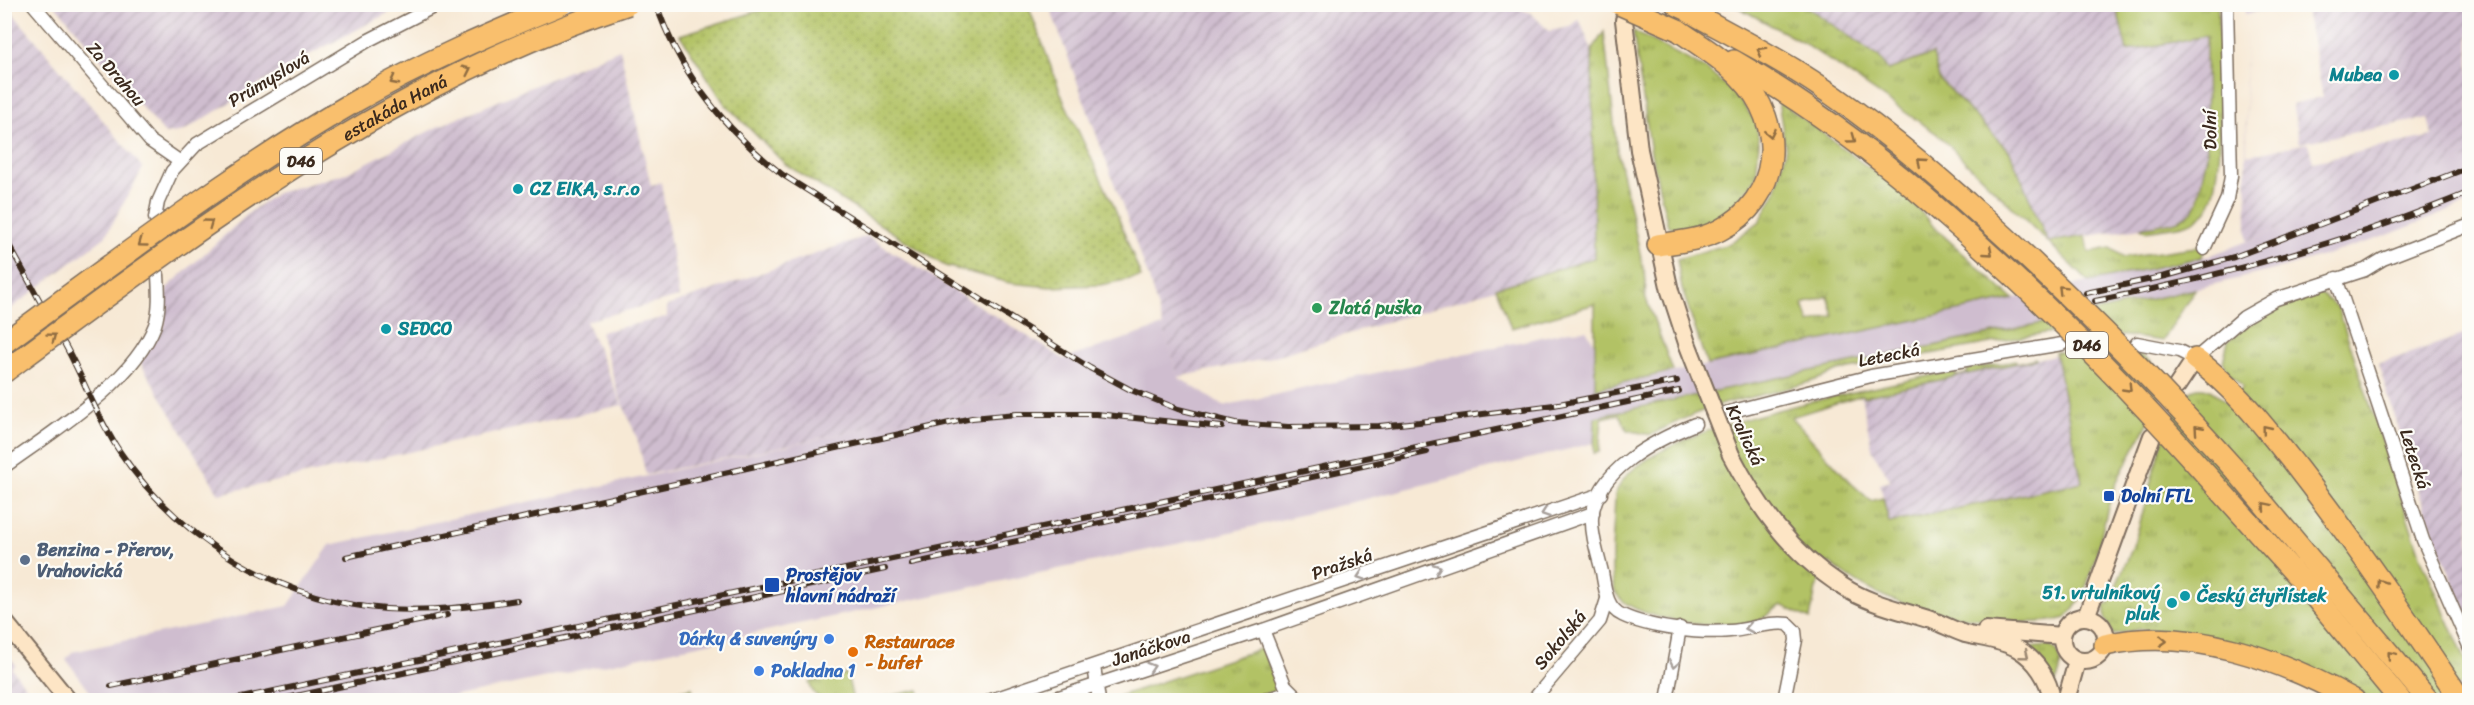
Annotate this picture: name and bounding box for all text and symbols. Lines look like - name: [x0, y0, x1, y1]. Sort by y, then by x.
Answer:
- street label: Za Drahou: [78, 34, 154, 114]
- street label: Průmyslová: [222, 42, 316, 116]
- one-way arrow: [1757, 47, 1768, 58]
- place label: Mubea: [2328, 59, 2383, 91]
- one-way arrow: [461, 65, 472, 77]
- street label: estakáda Haná: [336, 66, 453, 150]
- marker: Mubea: [2387, 68, 2401, 82]
- one-way arrow: [390, 74, 401, 85]
- street label: Dolní: [2194, 108, 2226, 150]
- one-way arrow: [1763, 128, 1776, 138]
- one-way arrow: [1845, 132, 1856, 143]
- road number: D46: [280, 148, 322, 174]
- one-way arrow: [1917, 158, 1928, 169]
- place label: CZ EIKA, s.r.o: [529, 173, 640, 205]
- marker: CZ EIKA, s.r.o: [511, 182, 525, 196]
- one-way arrow: [203, 219, 214, 230]
- one-way arrow: [138, 236, 149, 247]
- one-way arrow: [1982, 245, 1993, 256]
- one-way arrow: [2058, 285, 2068, 296]
- place label: Zlatá puška: [1328, 292, 1422, 324]
- marker: Zlatá puška: [1310, 301, 1324, 315]
- place label: SEDCO: [397, 313, 453, 345]
- marker: SEDCO: [379, 322, 393, 336]
- road number: D46: [2066, 332, 2108, 358]
- one-way arrow: [45, 333, 56, 344]
- street label: Letecká: [1855, 333, 1923, 377]
- one-way arrow: [2121, 382, 2132, 392]
- street label: Kralická: [1717, 399, 1773, 471]
- street label: Letecká: [2390, 424, 2440, 494]
- one-way arrow: [2194, 425, 2205, 435]
- one-way arrow: [2262, 425, 2273, 436]
- place label: Dolní FTL: [2121, 480, 2193, 512]
- marker: Dolní FTL: [2102, 489, 2116, 503]
- one-way arrow: [2262, 502, 2273, 513]
- one-way arrow: [1540, 506, 1551, 519]
- place label: Benzina - Přerov, Vrahovická: [37, 534, 175, 587]
- street label: Pražská: [1307, 539, 1377, 589]
- marker: Benzina - Přerov, Vrahovická: [18, 553, 32, 567]
- place label: Prostějov hlavní nádraží: [785, 559, 899, 612]
- one-way arrow: [1431, 563, 1442, 576]
- one-way arrow: [1356, 569, 1367, 582]
- marker: Prostějov hlavní nádraží: [763, 576, 781, 594]
- place label: 51. vrtulníkový pluk: [2042, 577, 2161, 630]
- one-way arrow: [2377, 579, 2388, 590]
- place label: Český čtyřlístek: [2196, 580, 2327, 612]
- marker: Český čtyřlístek: [2178, 589, 2192, 603]
- marker: 51. vrtulníkový pluk: [2165, 596, 2179, 610]
- street label: Sokolská: [1525, 603, 1595, 677]
- street label: Janáčkova: [1106, 620, 1195, 676]
- one-way arrow: [1745, 621, 1755, 634]
- place label: Dárky & suvenýry: [679, 623, 818, 655]
- place label: Restaurace - bufet: [864, 626, 955, 679]
- marker: Dárky & suvenýry: [822, 632, 836, 646]
- one-way arrow: [2159, 634, 2168, 647]
- marker: Restaurace - bufet: [846, 645, 860, 659]
- one-way arrow: [2018, 648, 2029, 659]
- one-way arrow: [2388, 651, 2399, 662]
- place label: Pokladna 1: [771, 655, 856, 687]
- one-way arrow: [1668, 659, 1681, 669]
- one-way arrow: [1145, 662, 1156, 675]
- marker: Pokladna 1: [752, 664, 766, 678]

